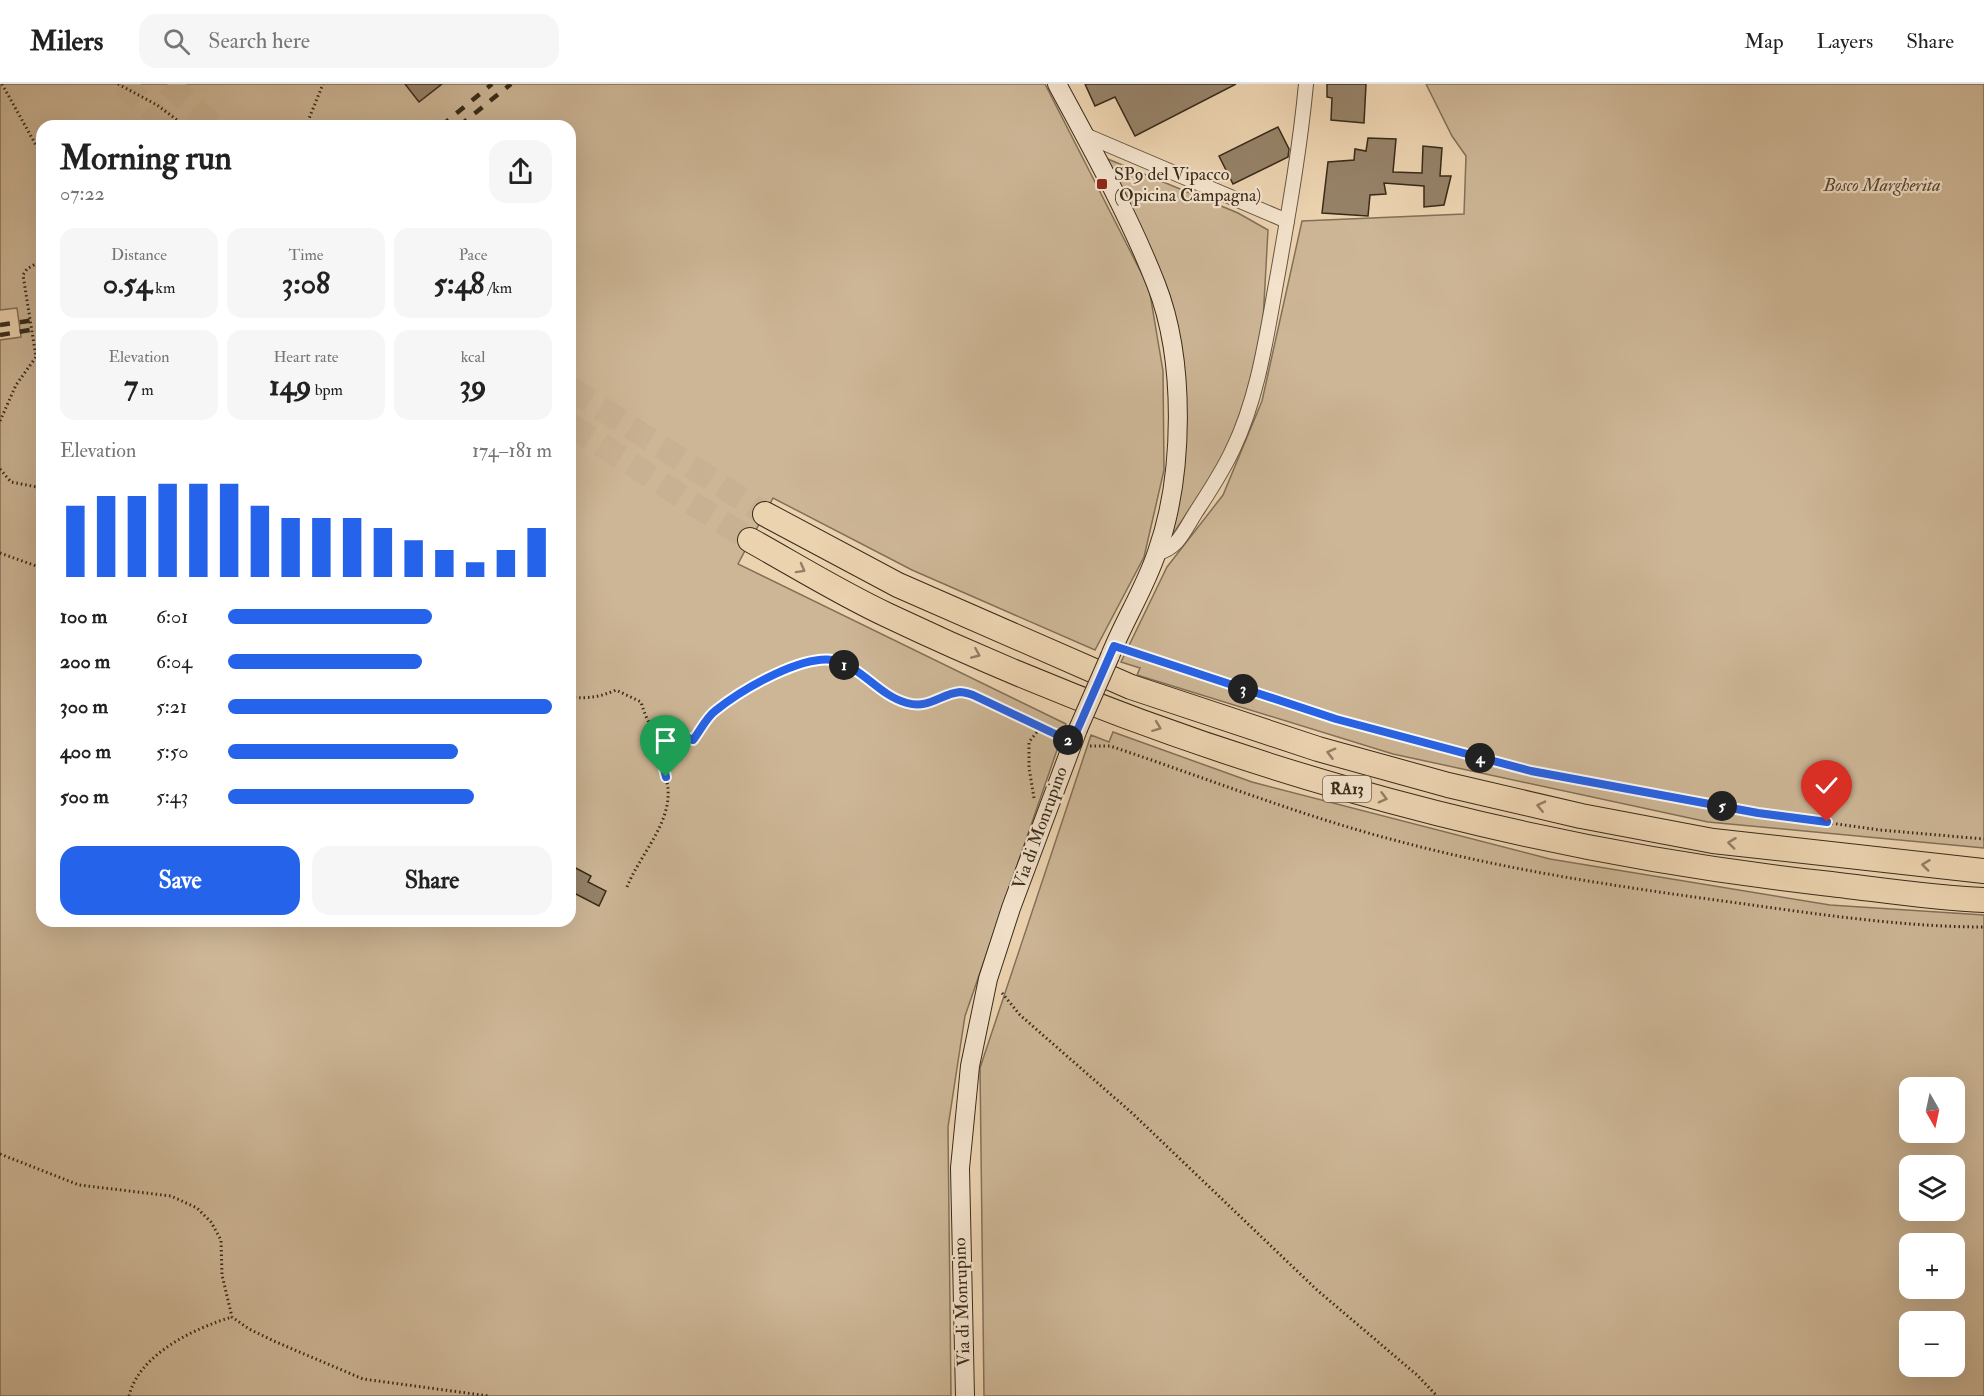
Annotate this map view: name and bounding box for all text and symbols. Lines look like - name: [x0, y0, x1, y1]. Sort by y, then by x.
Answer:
- search box: [139, 14, 559, 68]
- text: Milers: [30, 24, 103, 59]
- icon: search: [160, 25, 193, 58]
- text: Search here: [208, 27, 310, 55]
- text: Map: [1744, 28, 1784, 55]
- text: Layers: [1817, 28, 1873, 55]
- text: Share: [1906, 28, 1954, 55]
- text: Morning run: [60, 138, 232, 179]
- button: share: [489, 140, 552, 203]
- place label: SP9 del Vipacco (Opicina Campagna): [1114, 163, 1261, 207]
- park label: Bosco Margherita: [1822, 174, 1941, 197]
- marker: SP9 del Vipacco (Opicina Campagna): [1095, 177, 1109, 191]
- text: 07:22: [60, 181, 105, 206]
- text: Distance: [111, 245, 167, 265]
- text: Time: [289, 245, 323, 265]
- text: Pace: [459, 245, 487, 265]
- text: 0.54: [103, 265, 152, 302]
- text: 3:08: [282, 265, 330, 302]
- text: 5:48: [434, 265, 485, 302]
- text: km: [152, 278, 175, 298]
- text: /km: [485, 278, 512, 298]
- text: Elevation: [109, 347, 169, 367]
- text: Heart rate: [273, 347, 339, 367]
- text: kcal: [461, 347, 485, 367]
- text: 7: [124, 367, 138, 404]
- text: 149: [269, 367, 311, 404]
- text: 39: [460, 367, 486, 404]
- text: m: [138, 380, 154, 400]
- text: bpm: [311, 380, 343, 400]
- text: Elevation: [60, 438, 136, 463]
- text: 174–181 m: [472, 438, 552, 463]
- one-way arrow: [795, 561, 805, 573]
- text: 100 m: [60, 604, 107, 629]
- text: 6:01: [156, 604, 188, 629]
- one-way arrow: [970, 647, 981, 659]
- text: 200 m: [60, 649, 110, 674]
- text: 6:04: [156, 649, 192, 674]
- pin: 1: [829, 650, 859, 680]
- text: 1: [841, 655, 847, 675]
- pin: 3: [1228, 674, 1258, 704]
- text: 3: [1240, 679, 1246, 699]
- text: 300 m: [60, 694, 108, 719]
- text: 5:21: [156, 694, 187, 719]
- pin: [640, 715, 691, 777]
- one-way arrow: [1151, 720, 1162, 732]
- icon: arrive: [649, 724, 682, 757]
- pin: 2: [1053, 725, 1083, 755]
- text: 2: [1064, 730, 1072, 750]
- text: 400 m: [60, 739, 111, 764]
- text: 5:50: [156, 739, 189, 764]
- pin: 4: [1465, 743, 1495, 773]
- one-way arrow: [1327, 748, 1337, 760]
- text: 4: [1476, 748, 1484, 768]
- pin: [1801, 760, 1852, 822]
- street label: Via di Monrupino: [1007, 763, 1073, 892]
- icon: check: [1810, 769, 1843, 802]
- road number: RA13: [1323, 776, 1371, 802]
- text: 500 m: [60, 784, 109, 809]
- text: 5:43: [156, 784, 188, 809]
- one-way arrow: [1378, 791, 1388, 804]
- pin: 5: [1707, 791, 1737, 821]
- text: 5: [1718, 796, 1726, 816]
- one-way arrow: [1536, 801, 1546, 814]
- one-way arrow: [1728, 837, 1737, 850]
- button: Save: [60, 846, 300, 915]
- button: Share: [312, 846, 552, 915]
- one-way arrow: [1921, 859, 1930, 872]
- north arrow: [1899, 1077, 1965, 1143]
- map controls: [1899, 1077, 1965, 1377]
- button: layers: [1899, 1155, 1965, 1221]
- button: +: [1899, 1233, 1965, 1299]
- street label: Via di Monrupino: [948, 1237, 976, 1367]
- button: −: [1899, 1311, 1965, 1377]

